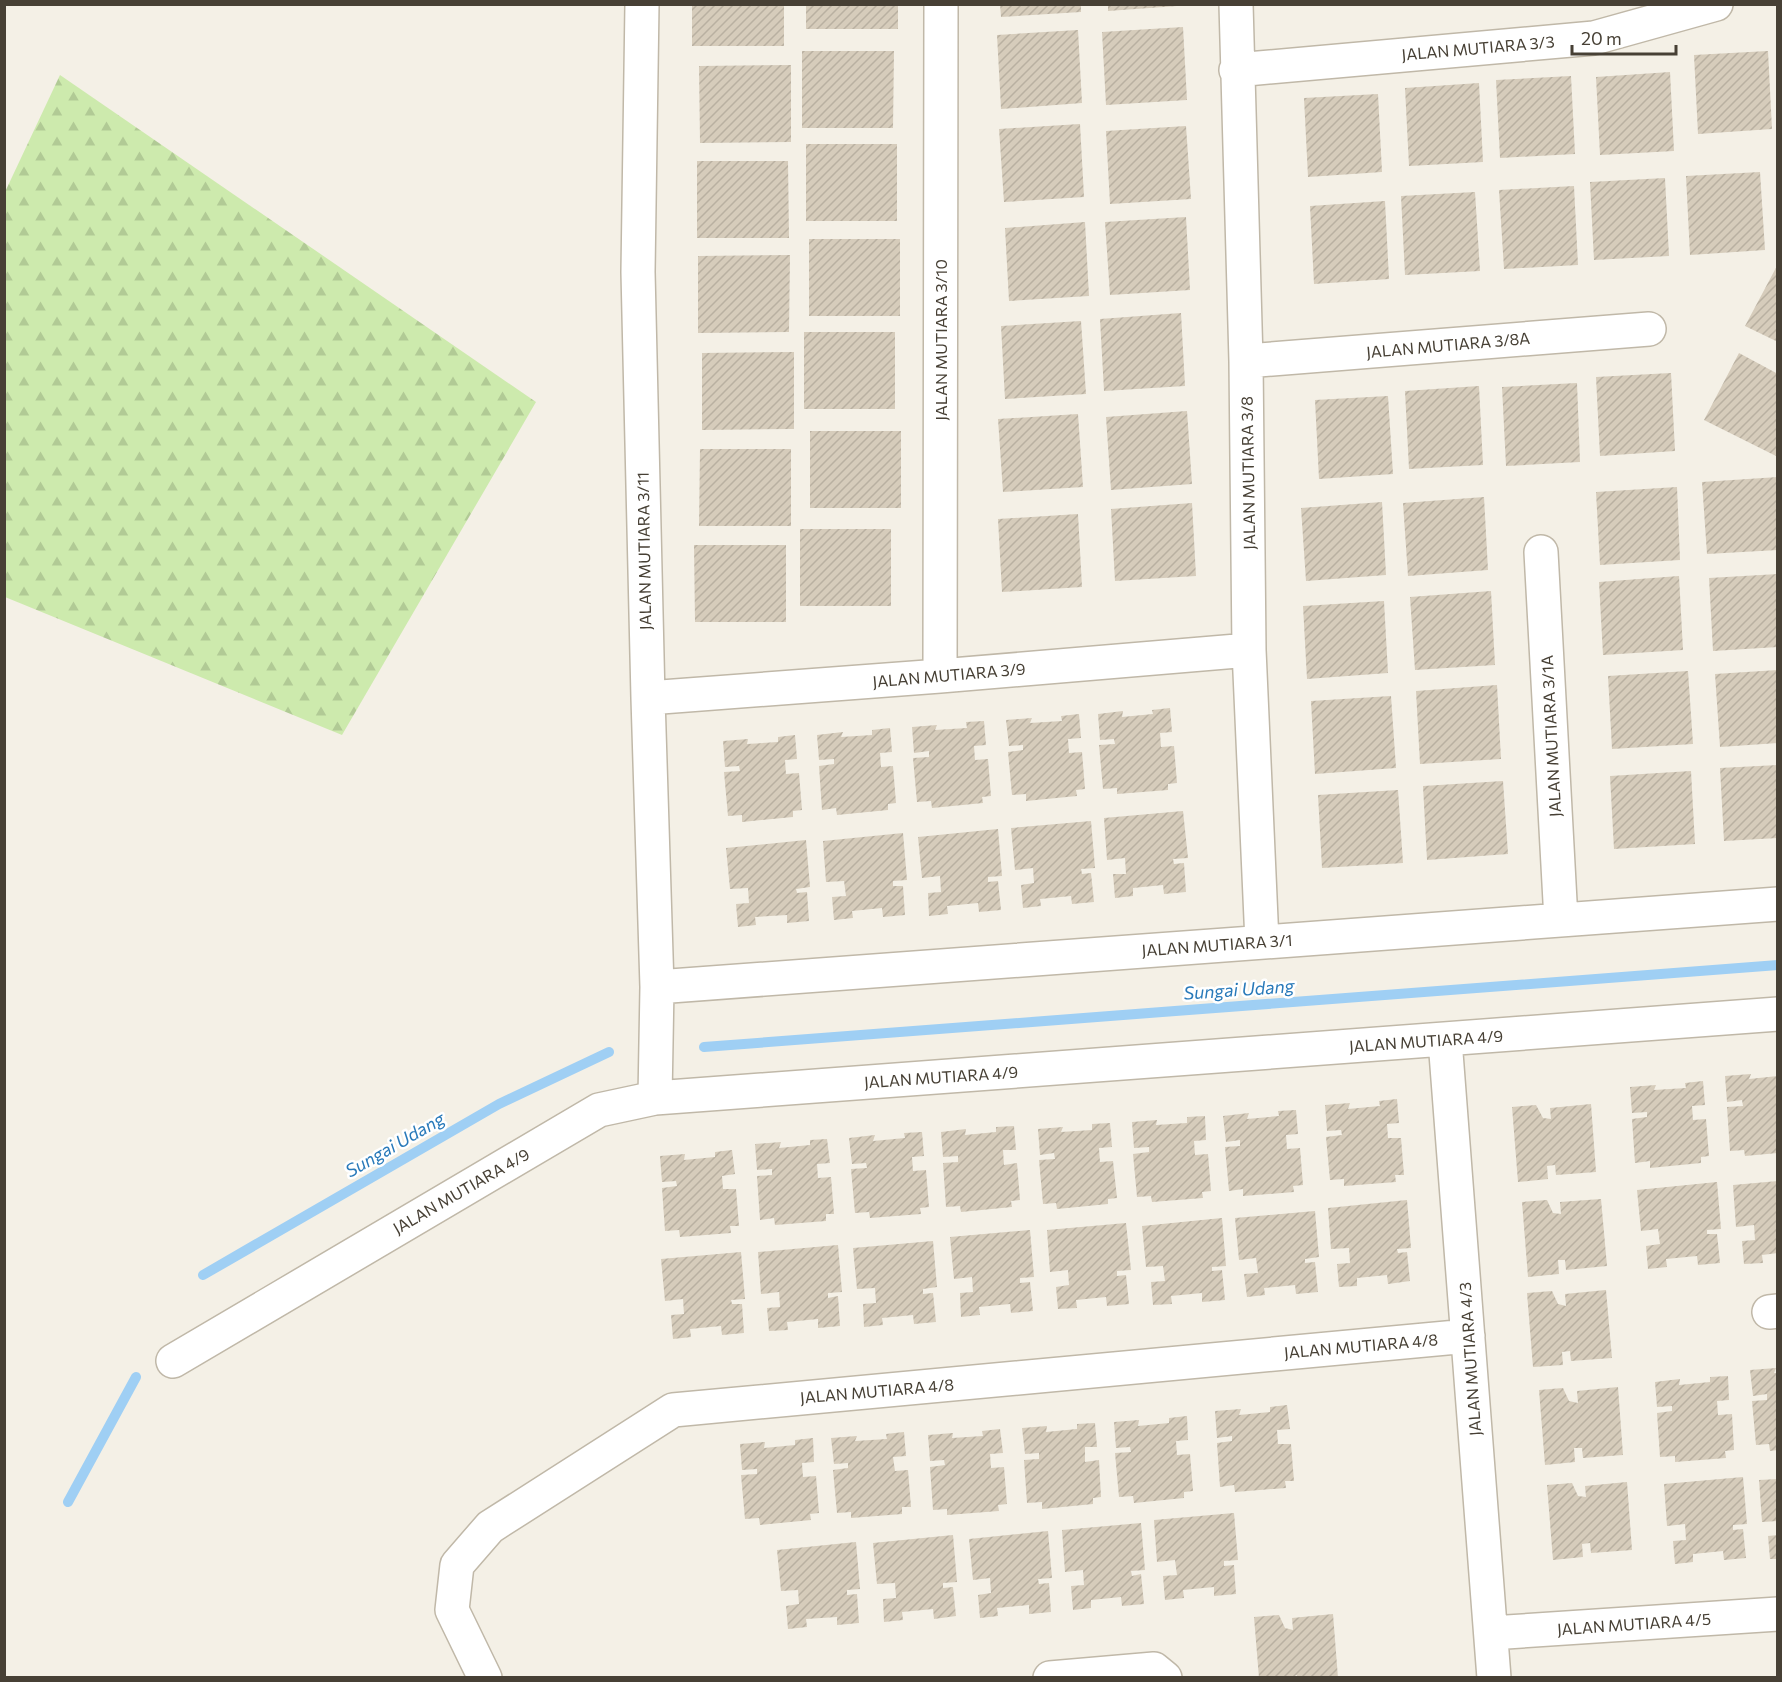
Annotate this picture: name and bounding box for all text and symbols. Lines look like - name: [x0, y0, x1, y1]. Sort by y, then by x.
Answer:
- scale bar: [1572, 18, 1676, 56]
- text: 20 m: [1581, 27, 1622, 49]
- street label: JALAN MUTIARA 3/3: [1401, 31, 1555, 64]
- street label: JALAN MUTIARA 3/10: [931, 259, 950, 421]
- street label: JALAN MUTIARA 3/8A: [1365, 328, 1531, 361]
- street label: JALAN MUTIARA 3/8: [1237, 396, 1258, 550]
- street label: JALAN MUTIARA 3/11: [633, 472, 654, 630]
- street label: JALAN MUTIARA 3/1A: [1537, 655, 1564, 818]
- street label: JALAN MUTIARA 3/9: [872, 658, 1026, 691]
- street label: JALAN MUTIARA 3/1: [1141, 930, 1293, 959]
- water label: Sungai Udang: [1183, 974, 1296, 1004]
- street label: JALAN MUTIARA 4/9: [1348, 1026, 1504, 1055]
- street label: JALAN MUTIARA 4/9: [863, 1062, 1019, 1091]
- water label: Sungai Udang: [341, 1106, 449, 1181]
- street label: JALAN MUTIARA 4/9: [389, 1144, 532, 1237]
- street label: JALAN MUTIARA 4/3: [1455, 1281, 1484, 1437]
- street label: JALAN MUTIARA 4/8: [1283, 1329, 1439, 1362]
- street label: JALAN MUTIARA 4/8: [799, 1374, 955, 1407]
- street label: JALAN MUTIARA 4/5: [1556, 1609, 1712, 1638]

